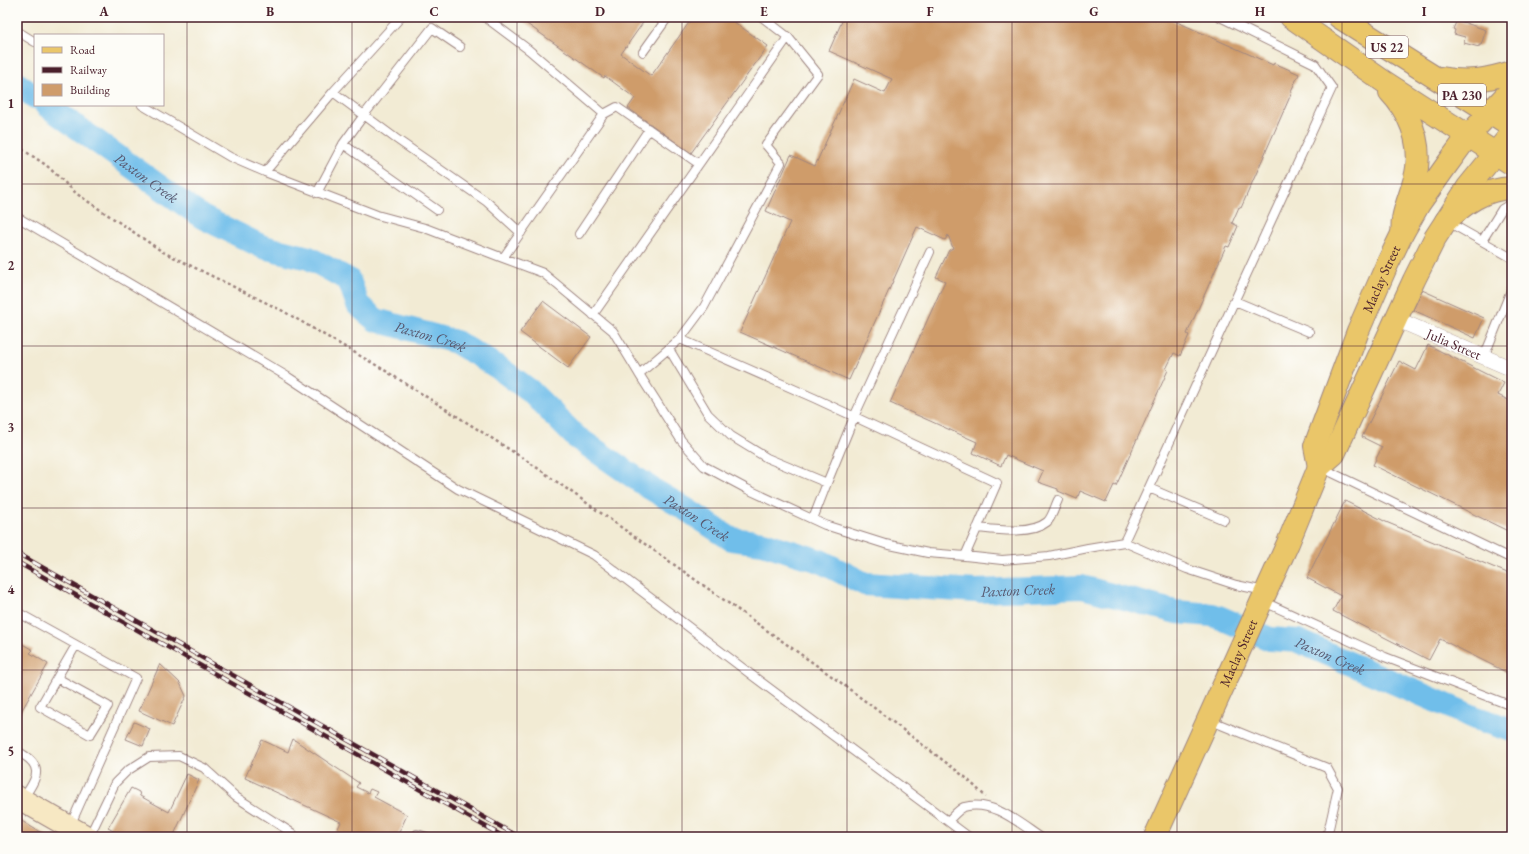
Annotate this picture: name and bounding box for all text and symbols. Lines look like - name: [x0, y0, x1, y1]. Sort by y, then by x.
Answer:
- text: A: [98, 3, 109, 20]
- text: B: [266, 3, 274, 20]
- text: C: [429, 3, 439, 20]
- text: D: [595, 3, 605, 20]
- text: E: [760, 3, 768, 20]
- text: F: [926, 3, 934, 20]
- text: G: [1089, 3, 1099, 20]
- text: H: [1255, 3, 1266, 20]
- text: I: [1422, 3, 1427, 20]
- legend: [34, 34, 164, 106]
- road number: US 22: [1366, 36, 1408, 58]
- text: Road: [70, 42, 96, 58]
- text: Railway: [70, 62, 108, 78]
- text: Building: [70, 82, 111, 98]
- road number: PA 230: [1438, 84, 1486, 106]
- text: 1: [8, 95, 15, 112]
- water label: Paxton Creek: [111, 148, 183, 207]
- street label: Maclay Street: [1358, 242, 1404, 316]
- text: 2: [8, 257, 15, 274]
- water label: Paxton Creek: [392, 316, 471, 356]
- street label: Julia Street: [1423, 324, 1485, 364]
- text: 3: [8, 419, 15, 436]
- water label: Paxton Creek: [661, 489, 734, 545]
- water label: Paxton Creek: [980, 579, 1056, 600]
- text: 4: [8, 581, 15, 598]
- street label: Maclay Street: [1215, 616, 1262, 690]
- water label: Paxton Creek: [1292, 632, 1369, 679]
- text: 5: [8, 743, 14, 760]

